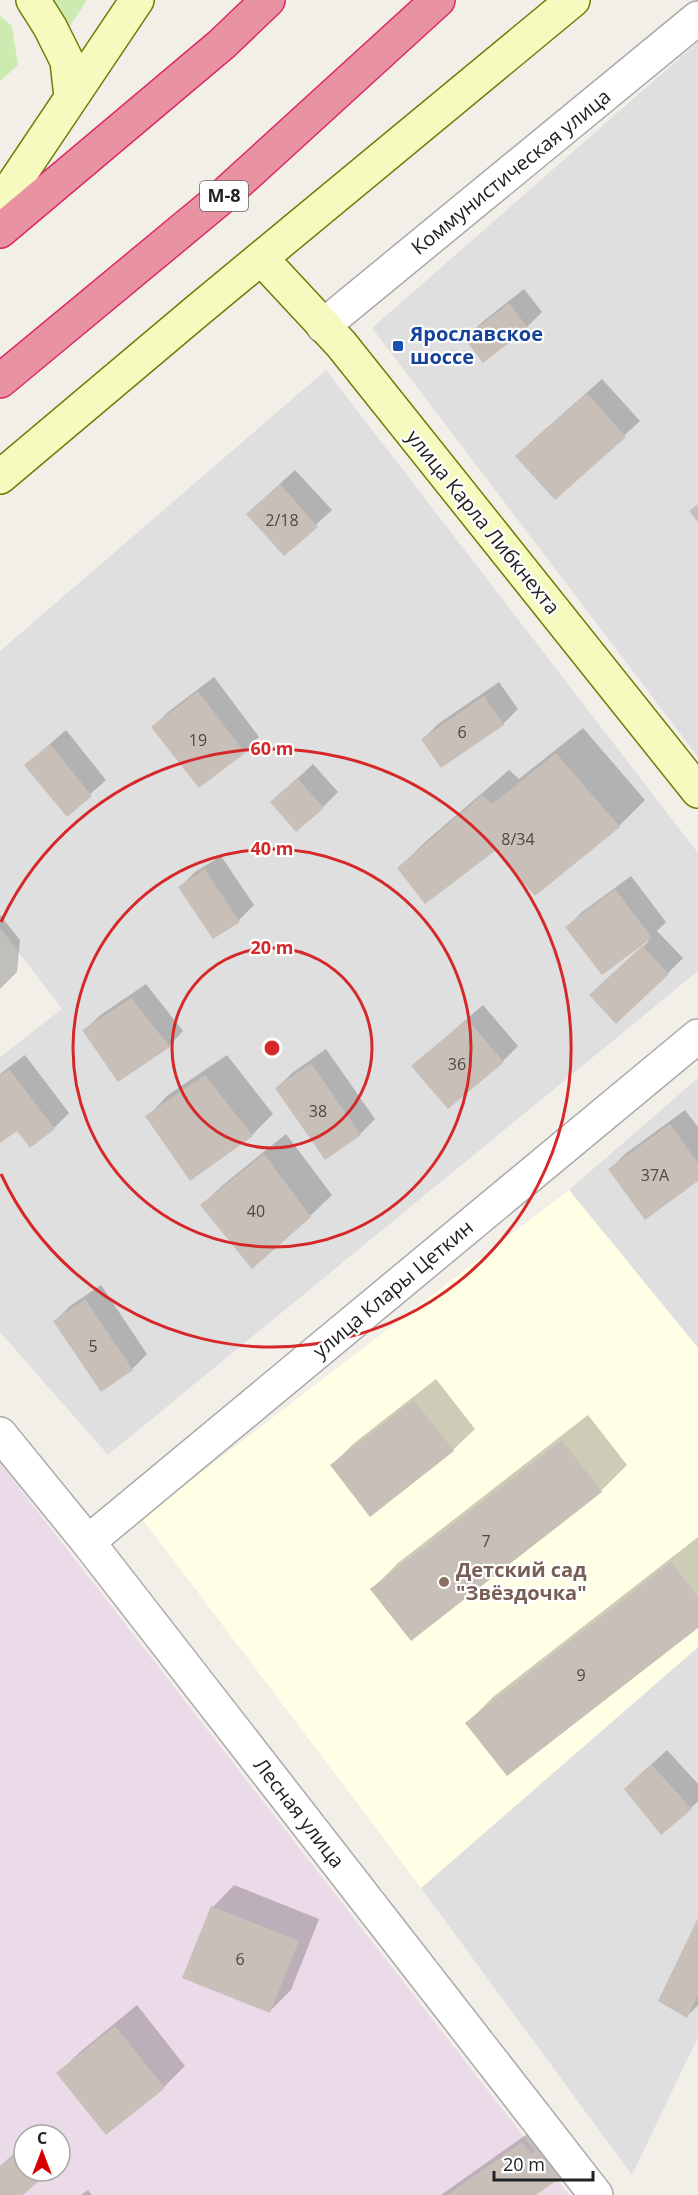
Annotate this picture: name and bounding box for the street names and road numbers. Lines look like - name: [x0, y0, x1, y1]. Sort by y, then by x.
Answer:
- street label: Коммунистическая улица: [405, 83, 616, 260]
- road number: М-8: [200, 181, 248, 211]
- street label: улица Карла Либкнехта: [400, 424, 566, 620]
- street label: улица Клары Цеткин: [307, 1213, 479, 1364]
- street label: Лесная улица: [248, 1752, 351, 1873]

